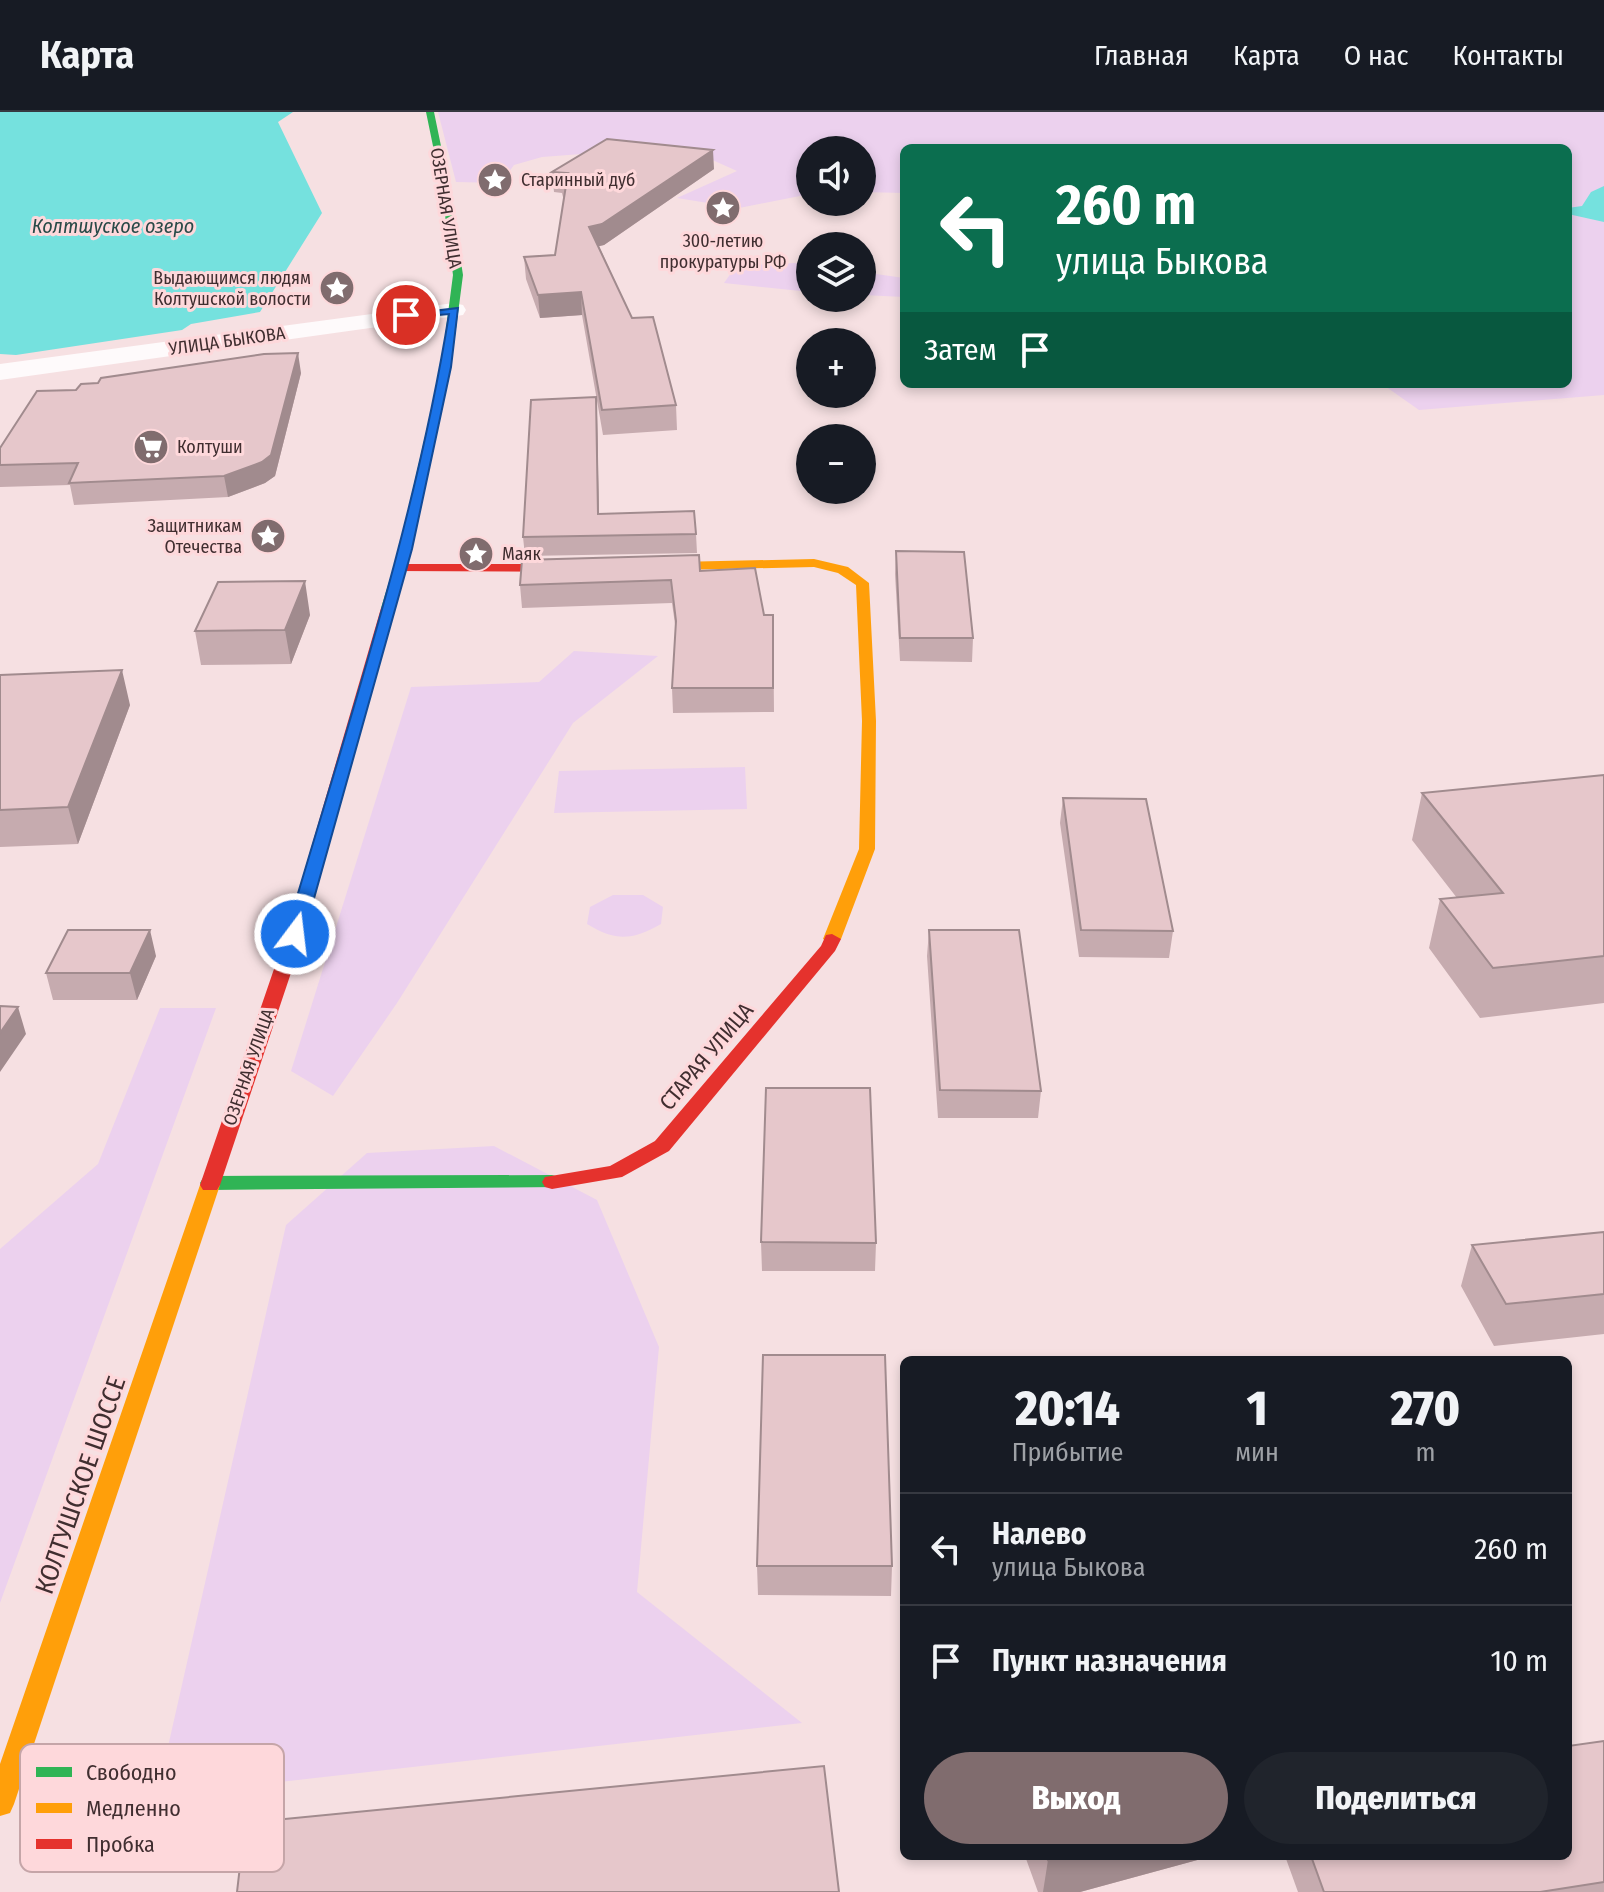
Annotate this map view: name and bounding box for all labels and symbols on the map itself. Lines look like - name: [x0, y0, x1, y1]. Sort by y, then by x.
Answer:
- street label: ОЗЕРНАЯ УЛИЦА: [426, 146, 466, 271]
- place icon: Старинный дуб: [476, 161, 514, 199]
- place label: Старинный дуб: [521, 169, 635, 191]
- place icon: 300-летию прокуратуры РФ: [704, 189, 742, 227]
- water label: Колтшуское озеро: [32, 214, 194, 238]
- place label: 300-летию прокуратуры РФ: [660, 230, 786, 273]
- place label: Выдающимся людям Колтушской волости: [153, 267, 311, 310]
- place icon: Выдающимся людям Колтушской волости: [318, 269, 356, 307]
- pin: [372, 281, 440, 349]
- street label: УЛИЦА БЫКОВА: [166, 322, 287, 360]
- supermarket icon: Колтуши: [132, 428, 170, 466]
- place label: Колтуши: [177, 436, 243, 458]
- place label: Защитникам Отечества: [148, 515, 242, 558]
- place icon: Защитникам Отечества: [249, 517, 287, 555]
- place icon: Маяк: [457, 535, 495, 573]
- place label: Маяк: [502, 543, 542, 565]
- position arrow: [253, 892, 337, 976]
- street label: СТАРАЯ УЛИЦА: [654, 997, 759, 1116]
- street label: ОЗЕРНАЯ УЛИЦА: [219, 1005, 279, 1128]
- street label: КОЛТУШСКОЕ ШОССЕ: [29, 1372, 132, 1598]
- legend: [20, 1744, 284, 1872]
- text: Свободно: [86, 1759, 177, 1786]
- text: Медленно: [86, 1795, 181, 1822]
- text: Пробка: [86, 1831, 155, 1858]

